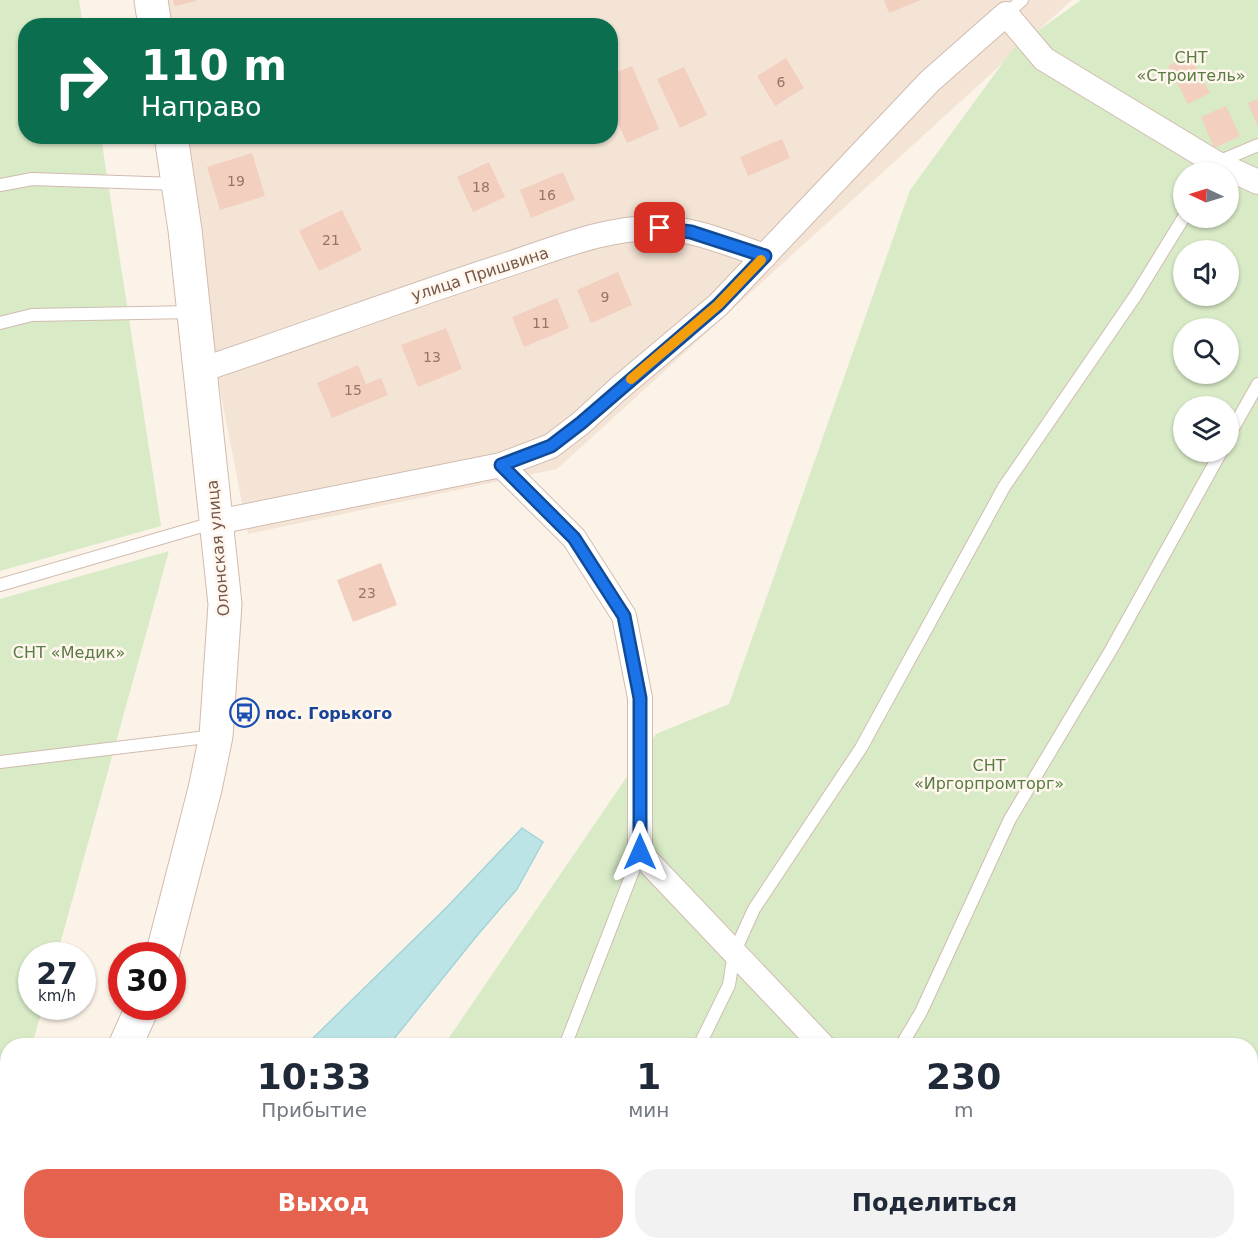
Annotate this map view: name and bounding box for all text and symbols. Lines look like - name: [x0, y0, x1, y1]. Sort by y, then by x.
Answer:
- text: 110 m: [141, 41, 287, 90]
- icon: right: [42, 42, 120, 120]
- park label: СНТ «Строитель»: [1136, 48, 1246, 85]
- house number: 6: [777, 74, 786, 90]
- text: Направо: [141, 91, 262, 122]
- north arrow: [1173, 162, 1239, 228]
- map controls: [1173, 162, 1239, 462]
- house number: 19: [227, 173, 245, 189]
- house number: 18: [472, 179, 490, 195]
- house number: 16: [538, 187, 556, 203]
- pin: [634, 202, 685, 253]
- icon: arrive: [643, 211, 676, 244]
- house number: 21: [322, 232, 340, 248]
- button: sound: [1173, 240, 1239, 306]
- street label: улица Пришвина: [409, 243, 551, 305]
- house number: 9: [601, 289, 609, 305]
- house number: 11: [532, 315, 550, 331]
- button: search: [1173, 318, 1239, 384]
- house number: 13: [423, 349, 441, 365]
- house number: 15: [344, 382, 362, 398]
- button: layers: [1173, 396, 1239, 462]
- street label: Олонская улица: [203, 479, 233, 617]
- house number: 23: [358, 585, 376, 601]
- park label: СНТ «Медик»: [13, 643, 125, 662]
- bus stop icon: пос. Горького: [228, 697, 260, 729]
- place label: пос. Горького: [265, 704, 392, 723]
- park label: СНТ «Иргорпромторг»: [914, 756, 1064, 793]
- position arrow: [608, 820, 672, 884]
- speed limit sign: 30: [108, 942, 186, 1020]
- text: 27: [36, 956, 78, 991]
- text: km/h: [38, 987, 76, 1005]
- text: 10:33: [257, 1056, 371, 1097]
- text: 1: [636, 1056, 661, 1097]
- text: 230: [926, 1056, 1001, 1097]
- text: Прибытие: [261, 1098, 367, 1122]
- text: мин: [628, 1098, 669, 1122]
- text: m: [954, 1098, 973, 1122]
- button: Выход: [24, 1169, 623, 1238]
- button: Поделиться: [635, 1169, 1234, 1238]

